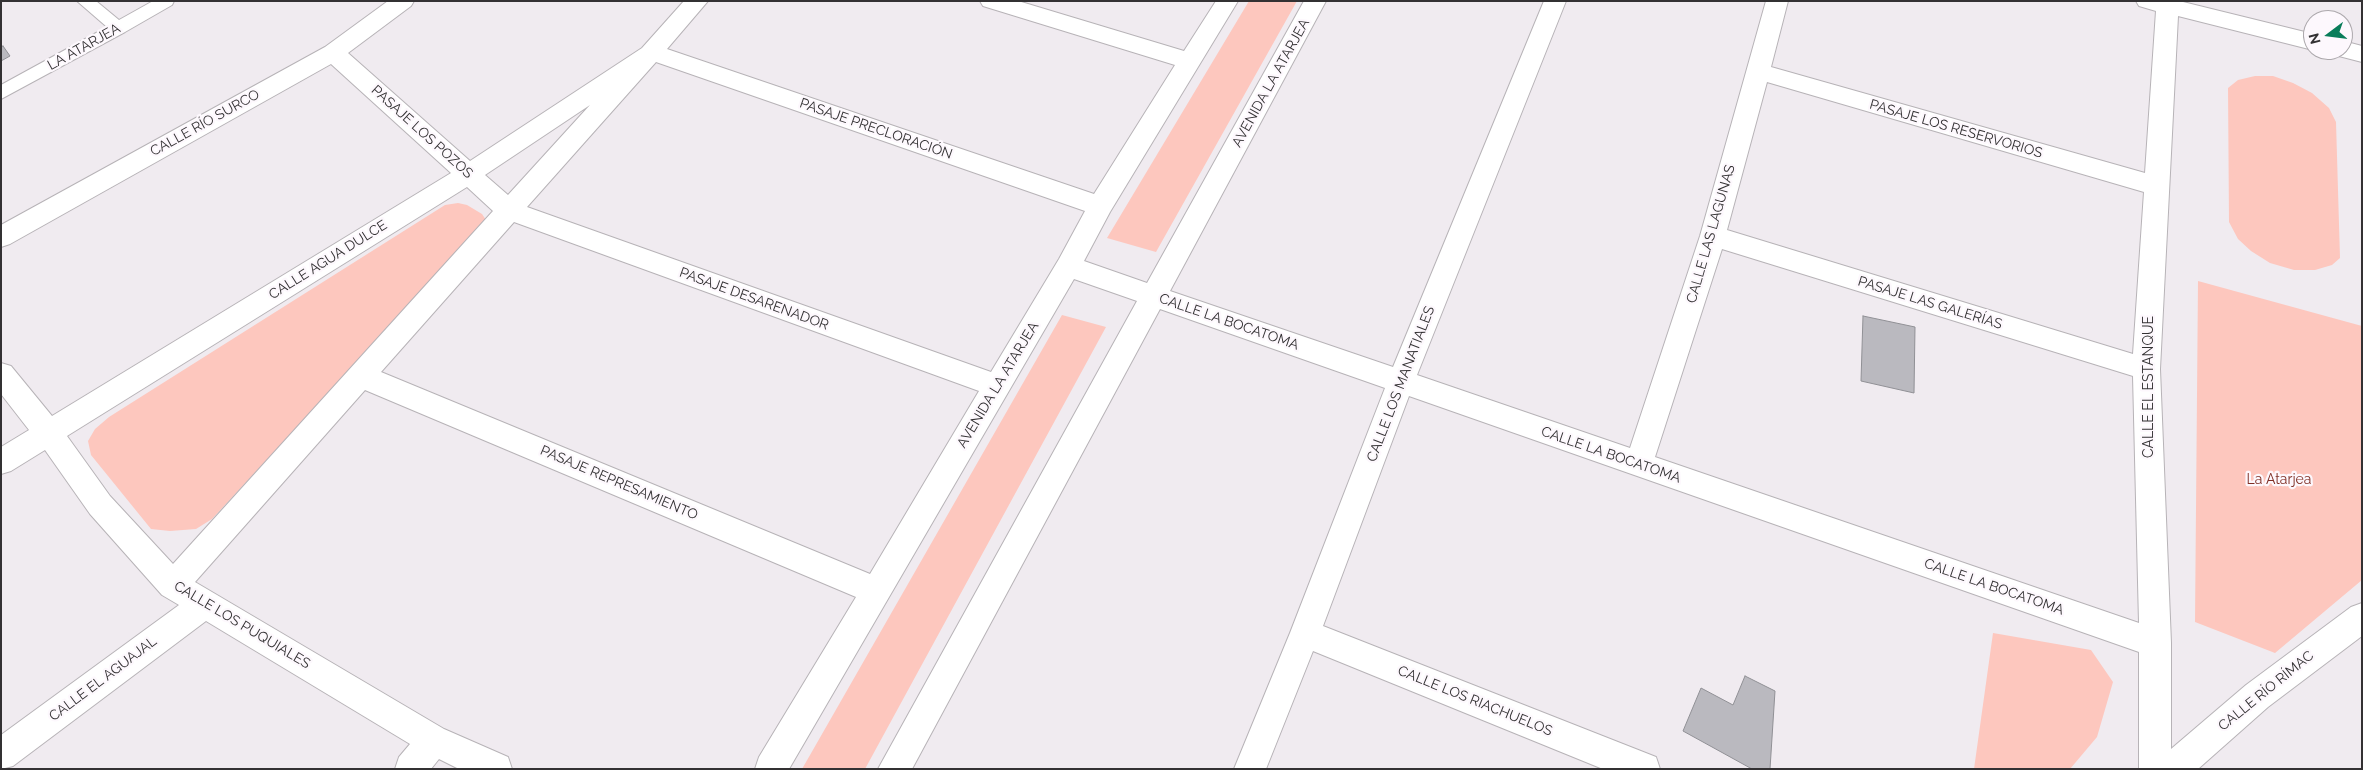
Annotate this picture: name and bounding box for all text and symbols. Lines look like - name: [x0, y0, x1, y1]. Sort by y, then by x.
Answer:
- north arrow: [2303, 10, 2353, 60]
- street label: AVENIDA LA ATARJEA: [1229, 16, 1313, 150]
- street label: LA ATARJEA: [45, 20, 123, 74]
- text: N: [2305, 31, 2324, 46]
- street label: PASAJE LOS POZOS: [368, 82, 476, 182]
- street label: CALLE RÍO SURCO: [147, 86, 263, 160]
- street label: PASAJE PRECLORACIÓN: [797, 95, 955, 163]
- street label: PASAJE LOS RESERVORIOS: [1868, 96, 2044, 162]
- street label: CALLE LAS LAGUNAS: [1683, 163, 1739, 305]
- street label: CALLE AGUA DULCE: [266, 217, 390, 303]
- street label: PASAJE DESARENADOR: [677, 264, 831, 334]
- street label: PASAJE LAS GALERÍAS: [1856, 273, 2004, 333]
- street label: CALLE LA BOCATOMA: [1157, 290, 1301, 354]
- street label: CALLE LOS MANATIALES: [1364, 304, 1438, 464]
- street label: CALLE EL ESTANQUE: [2141, 316, 2157, 458]
- street label: AVENIDA LA ATARJEA: [954, 319, 1042, 451]
- street label: CALLE LA BOCATOMA: [1539, 423, 1683, 487]
- street label: PASAJE REPRESAMIENTO: [538, 442, 700, 524]
- park label: La Atarjea: [2247, 472, 2311, 488]
- street label: CALLE LA BOCATOMA: [1922, 555, 2066, 619]
- street label: CALLE LOS PUQUIALES: [171, 578, 313, 672]
- street label: CALLE EL AGUAJAL: [46, 633, 160, 725]
- street label: CALLE RÍO RÍMAC: [2215, 647, 2317, 735]
- street label: CALLE LOS RIACHUELOS: [1395, 662, 1555, 740]

